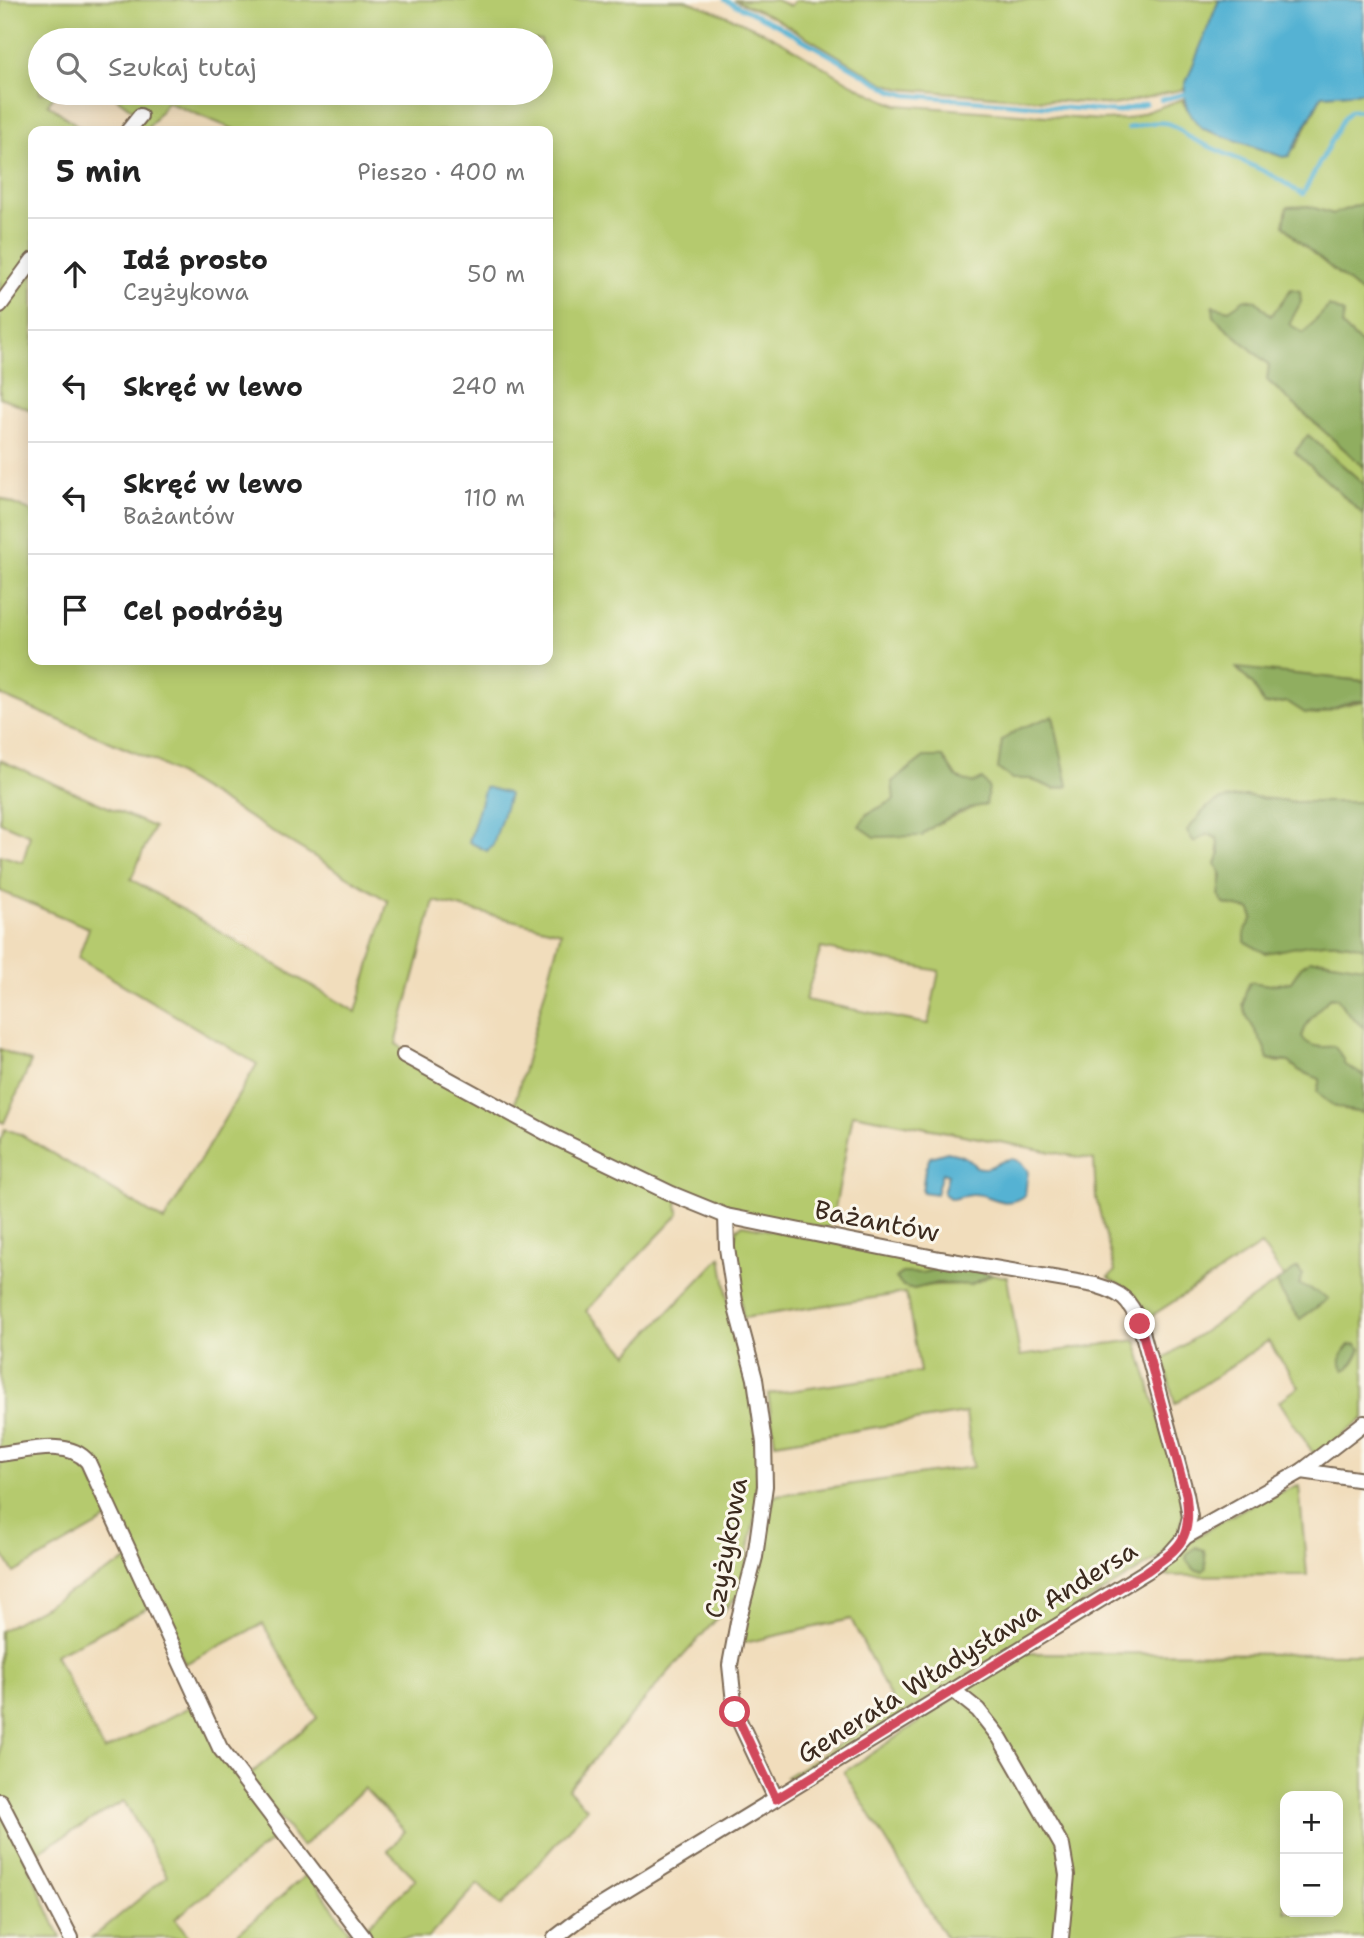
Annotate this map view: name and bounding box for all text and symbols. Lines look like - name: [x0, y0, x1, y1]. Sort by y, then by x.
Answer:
- search box: [28, 28, 553, 105]
- icon: search: [52, 48, 90, 86]
- text: Szukaj tutaj: [108, 49, 257, 84]
- text: 5 min: [56, 151, 141, 192]
- text: Pieszo · 400 m: [357, 157, 525, 187]
- text: Idź prosto: [123, 242, 268, 277]
- icon: ahead: [56, 255, 94, 293]
- text: 50 m: [467, 259, 525, 289]
- text: Czyżykowa: [123, 277, 249, 307]
- icon: left: [56, 367, 94, 405]
- text: Skręć w lewo: [123, 369, 303, 404]
- text: 240 m: [451, 371, 525, 401]
- text: Skręć w lewo: [123, 466, 303, 501]
- icon: left: [56, 479, 94, 517]
- text: 110 m: [463, 483, 525, 513]
- text: Bażantów: [123, 501, 235, 531]
- icon: arrive: [56, 591, 94, 629]
- text: Cel podróży: [123, 593, 283, 628]
- street label: Bażantów: [812, 1191, 942, 1250]
- route end: [1124, 1308, 1155, 1339]
- street label: Czyżykowa: [696, 1475, 755, 1621]
- street label: Generała Władysława Andersa: [790, 1532, 1143, 1771]
- route start: [719, 1696, 750, 1727]
- map controls: [1280, 1791, 1343, 1917]
- button: +: [1280, 1791, 1343, 1854]
- button: −: [1280, 1854, 1343, 1917]

